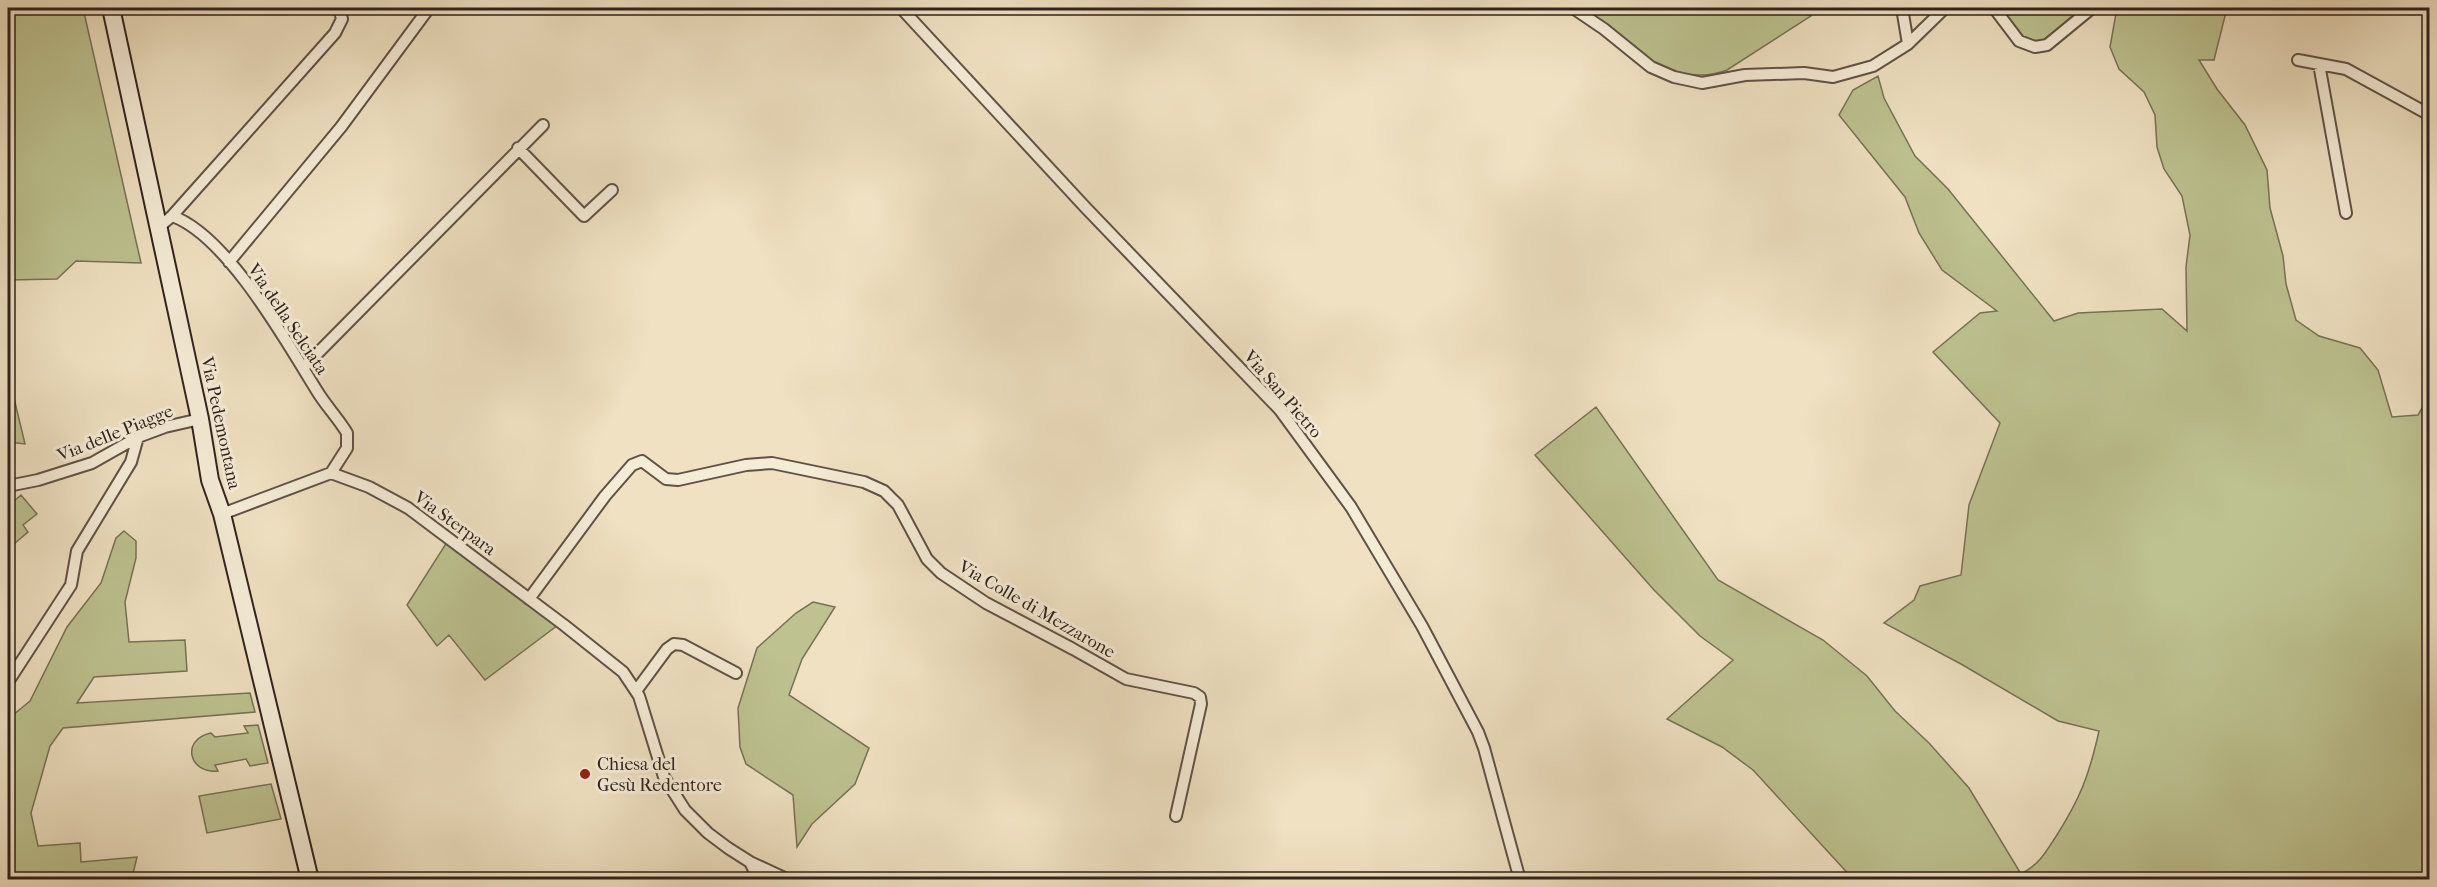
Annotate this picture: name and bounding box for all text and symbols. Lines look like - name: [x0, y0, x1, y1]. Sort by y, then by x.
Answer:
- street label: Via della Selciata: [242, 259, 333, 379]
- street label: Via San Pietro: [1238, 345, 1326, 442]
- street label: Via Pedemontana: [196, 354, 245, 492]
- street label: Via delle Piagge: [53, 401, 176, 467]
- street label: Via Sterpara: [409, 486, 500, 561]
- street label: Via Colle di Mezzarone: [954, 556, 1119, 663]
- place label: Chiesa del Gesù Redentore: [597, 754, 722, 796]
- marker: Chiesa del Gesù Redentore: [578, 767, 592, 781]

